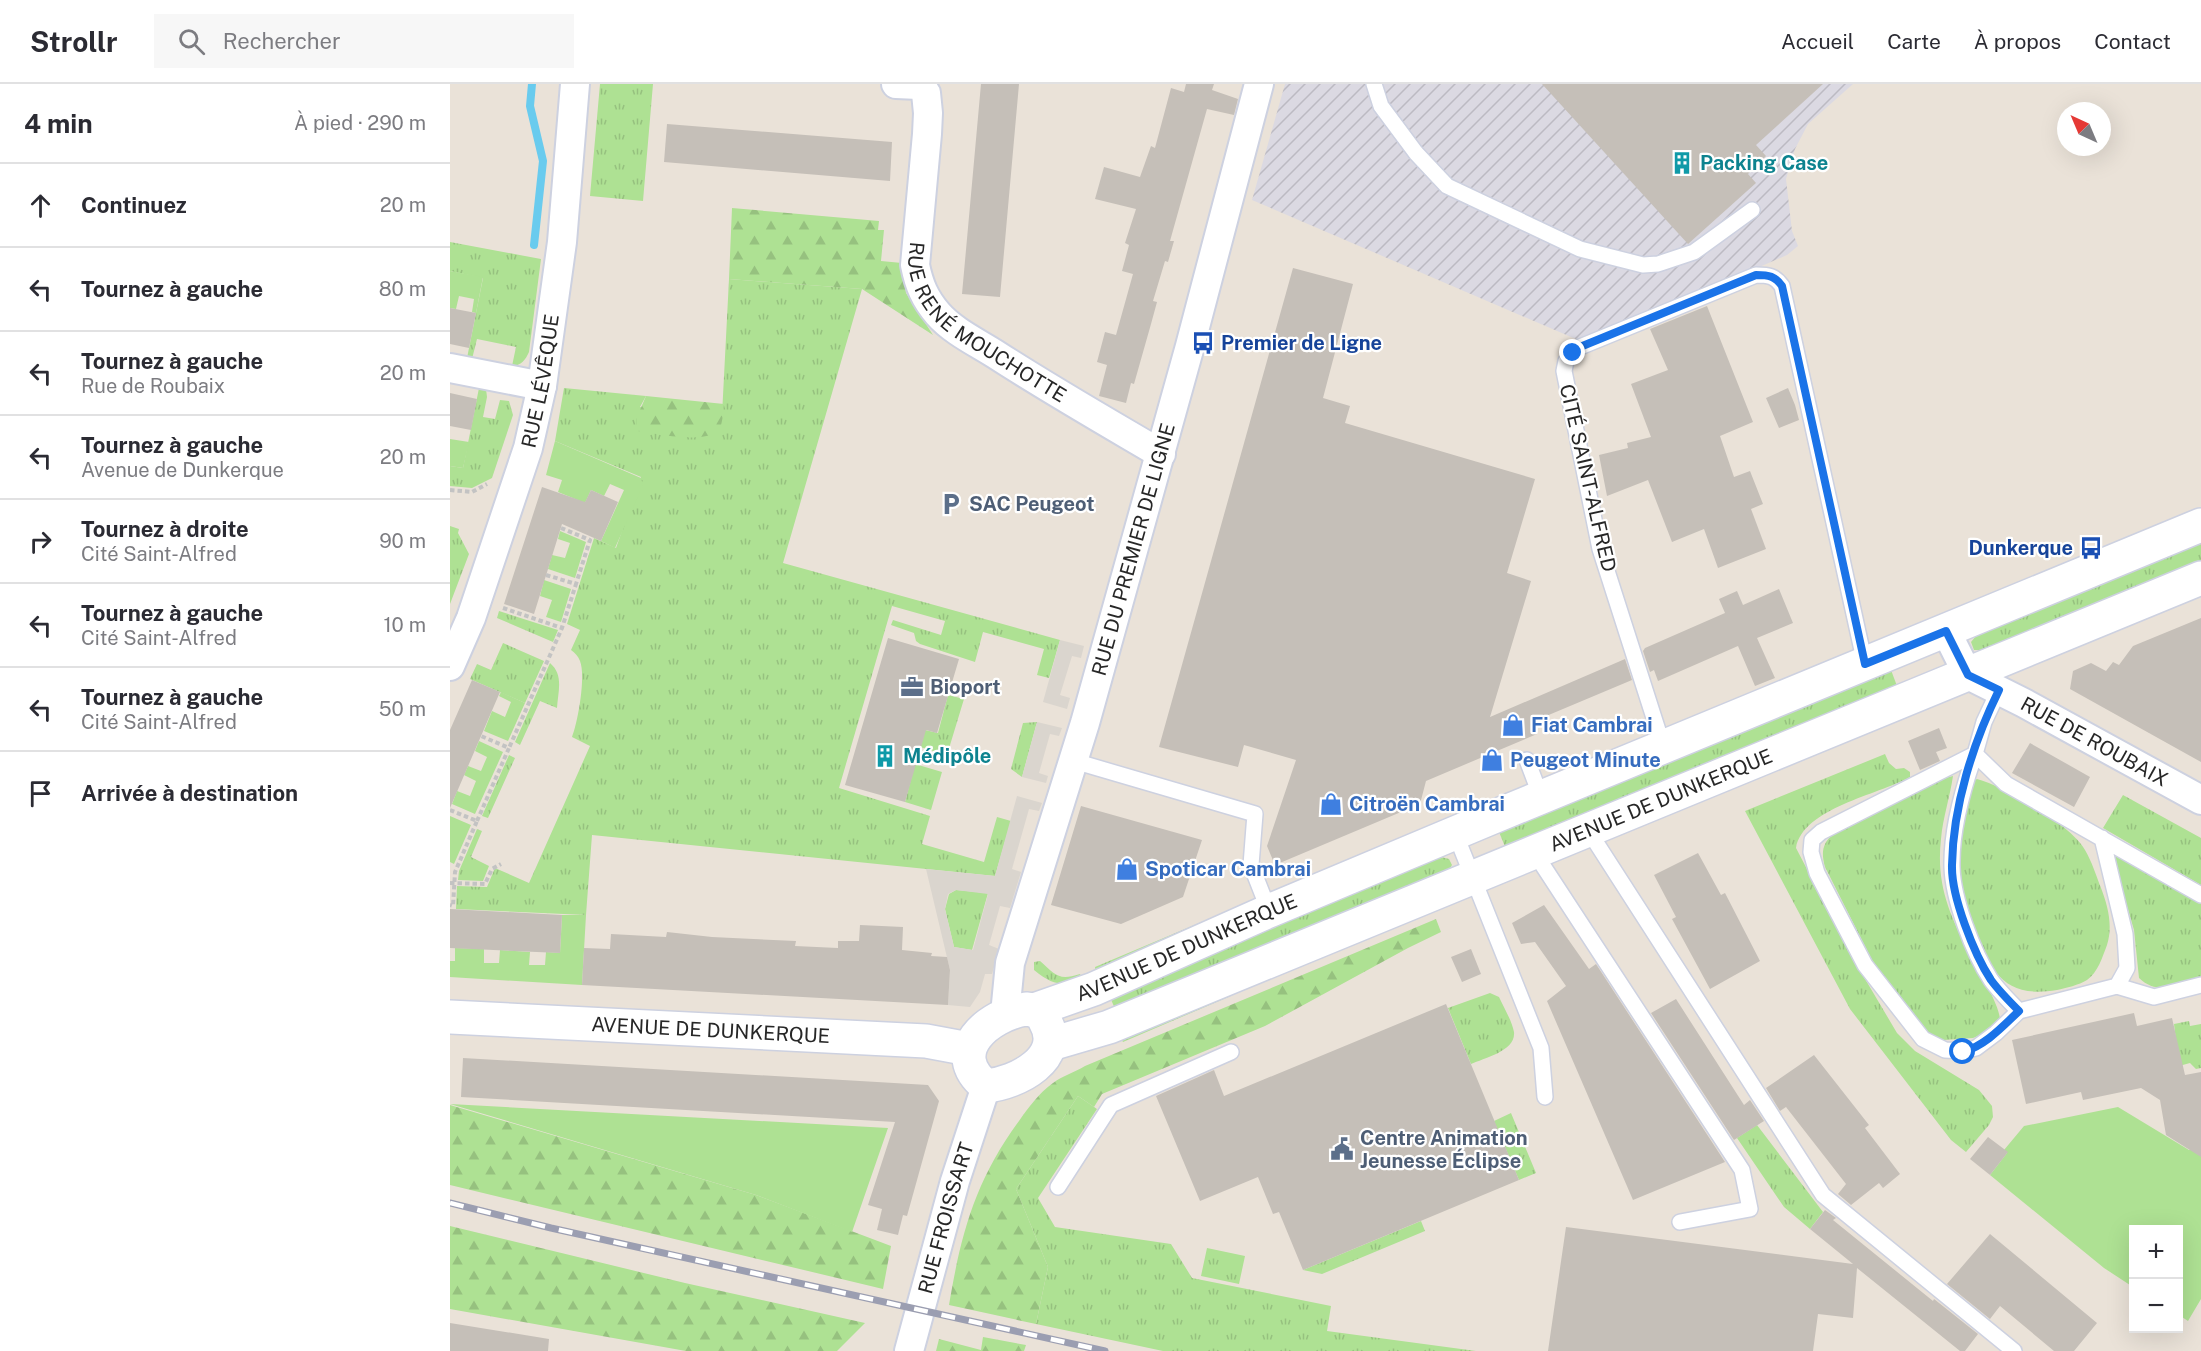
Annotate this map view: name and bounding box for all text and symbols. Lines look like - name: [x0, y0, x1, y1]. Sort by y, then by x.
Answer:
- search box: [154, 14, 574, 68]
- text: Strollr: [30, 25, 118, 58]
- icon: search: [175, 25, 208, 58]
- text: Rechercher: [223, 28, 341, 54]
- text: Accueil: [1781, 29, 1854, 54]
- text: Carte: [1887, 29, 1941, 54]
- text: À propos: [1974, 29, 2061, 54]
- text: Contact: [2094, 29, 2171, 54]
- north arrow: [2057, 102, 2111, 156]
- text: 4 min: [24, 108, 93, 139]
- text: À pied · 290 m: [294, 111, 426, 135]
- building icon: Packing Case: [1669, 150, 1695, 176]
- place label: Packing Case: [1700, 151, 1828, 175]
- icon: ahead: [24, 189, 57, 222]
- text: Continuez: [81, 192, 187, 218]
- text: 20 m: [380, 193, 426, 217]
- street label: RUE RENÉ MOUCHOTTE: [903, 241, 1071, 407]
- icon: left: [24, 273, 57, 306]
- text: Tournez à gauche: [81, 276, 263, 302]
- text: 80 m: [379, 277, 426, 301]
- street label: RUE LÉVÊQUE: [516, 313, 564, 450]
- bus stop icon: Premier de Ligne: [1190, 330, 1216, 356]
- place label: Premier de Ligne: [1221, 331, 1382, 355]
- route end: [1559, 339, 1585, 365]
- text: Tournez à gauche: [81, 348, 263, 374]
- icon: left: [24, 357, 57, 390]
- text: 20 m: [380, 361, 426, 385]
- text: Rue de Roubaix: [81, 374, 225, 398]
- street label: CITÉ SAINT-ALFRED: [1555, 382, 1622, 574]
- street label: RUE DU PREMIER DE LIGNE: [1087, 420, 1180, 678]
- text: Tournez à gauche: [81, 432, 263, 458]
- icon: left: [24, 441, 57, 474]
- text: 20 m: [380, 445, 426, 469]
- text: Avenue de Dunkerque: [81, 458, 284, 482]
- parking icon: SAC Peugeot: [938, 491, 964, 517]
- place label: SAC Peugeot: [969, 492, 1095, 516]
- text: Tournez à droite: [81, 516, 249, 542]
- icon: right: [24, 525, 57, 558]
- text: 90 m: [379, 529, 426, 553]
- bus stop icon: Dunkerque: [2078, 535, 2104, 561]
- place label: Dunkerque: [1968, 536, 2073, 560]
- text: Cité Saint-Alfred: [81, 542, 237, 566]
- text: Tournez à gauche: [81, 600, 263, 626]
- icon: left: [24, 609, 57, 642]
- text: 10 m: [383, 613, 426, 637]
- text: Cité Saint-Alfred: [81, 626, 237, 650]
- office icon: Bioport: [899, 674, 925, 700]
- place label: Bioport: [930, 675, 1001, 699]
- text: Tournez à gauche: [81, 684, 263, 710]
- street label: RUE DE ROUBAIX: [2017, 692, 2172, 792]
- icon: left: [24, 693, 57, 726]
- text: 50 m: [379, 697, 426, 721]
- text: Cité Saint-Alfred: [81, 710, 237, 734]
- shop icon: Fiat Cambrai: [1500, 712, 1526, 738]
- place label: Fiat Cambrai: [1531, 713, 1653, 737]
- building icon: Médipôle: [872, 743, 898, 769]
- place label: Médipôle: [903, 744, 991, 768]
- street label: AVENUE DE DUNKERQUE: [1546, 744, 1776, 857]
- shop icon: Peugeot Minute: [1479, 747, 1505, 773]
- place label: Peugeot Minute: [1510, 748, 1661, 772]
- icon: arrive: [24, 777, 57, 810]
- text: Arrivée à destination: [81, 780, 298, 806]
- shop icon: Citroën Cambrai: [1318, 791, 1344, 817]
- place label: Citroën Cambrai: [1349, 792, 1505, 816]
- shop icon: Spoticar Cambrai: [1114, 856, 1140, 882]
- place label: Spoticar Cambrai: [1145, 857, 1311, 881]
- street label: AVENUE DE DUNKERQUE: [1073, 889, 1301, 1006]
- street label: AVENUE DE DUNKERQUE: [591, 1012, 831, 1048]
- route start: [1949, 1038, 1975, 1064]
- place label: Centre Animation Jeunesse Éclipse: [1360, 1126, 1528, 1173]
- public building icon: Centre Animation Jeunesse Éclipse: [1329, 1136, 1355, 1162]
- street label: RUE FROISSART: [913, 1139, 979, 1296]
- map controls: [2129, 1225, 2183, 1333]
- button: +: [2129, 1225, 2183, 1279]
- button: −: [2129, 1279, 2183, 1333]

